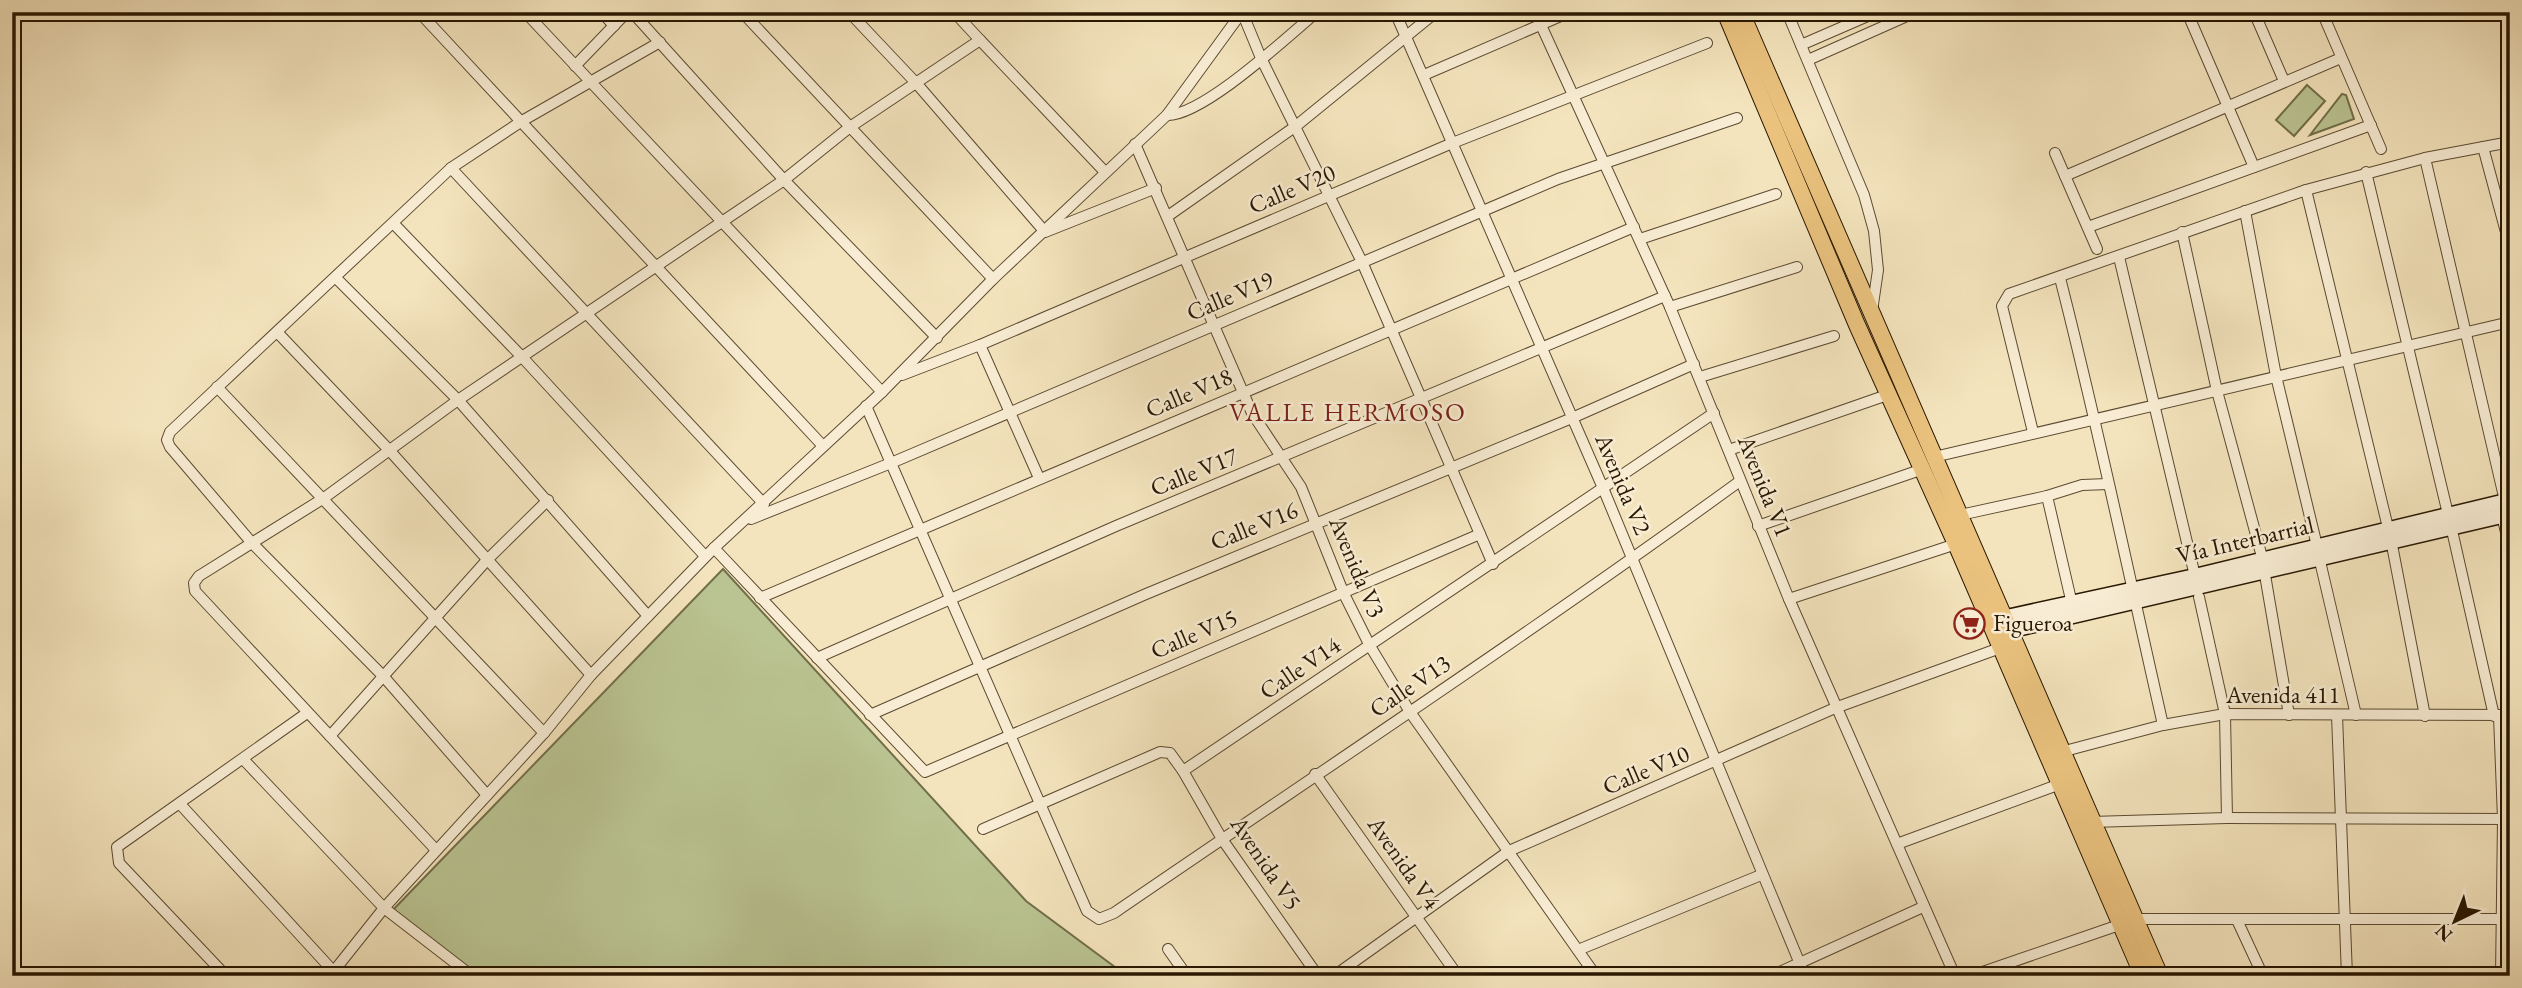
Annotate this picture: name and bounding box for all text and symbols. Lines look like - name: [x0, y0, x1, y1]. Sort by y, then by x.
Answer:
- street label: Calle V20: [1244, 156, 1340, 221]
- street label: Calle V19: [1182, 263, 1278, 328]
- street label: Calle V18: [1141, 360, 1237, 425]
- district label: VALLE HERMOSO: [1229, 395, 1467, 429]
- street label: Avenida V2: [1588, 428, 1659, 540]
- street label: Avenida V1: [1731, 430, 1800, 541]
- street label: Calle V17: [1146, 440, 1242, 503]
- street label: Calle V16: [1206, 494, 1302, 557]
- street label: Vía Interbarrial: [2173, 509, 2317, 570]
- street label: Avenida V3: [1322, 511, 1393, 622]
- street label: Calle V15: [1146, 601, 1242, 666]
- supermarket icon: Figueroa: [1953, 606, 1987, 640]
- place label: Figueroa: [1993, 607, 2073, 638]
- street label: Calle V14: [1253, 629, 1347, 706]
- street label: Calle V13: [1363, 647, 1456, 724]
- street label: Avenida 411: [2225, 679, 2340, 710]
- street label: Calle V10: [1598, 737, 1694, 802]
- street label: Avenida V5: [1223, 809, 1309, 916]
- street label: Avenida V4: [1360, 809, 1448, 916]
- north arrow: [2420, 886, 2490, 956]
- text: N: [2429, 918, 2458, 947]

